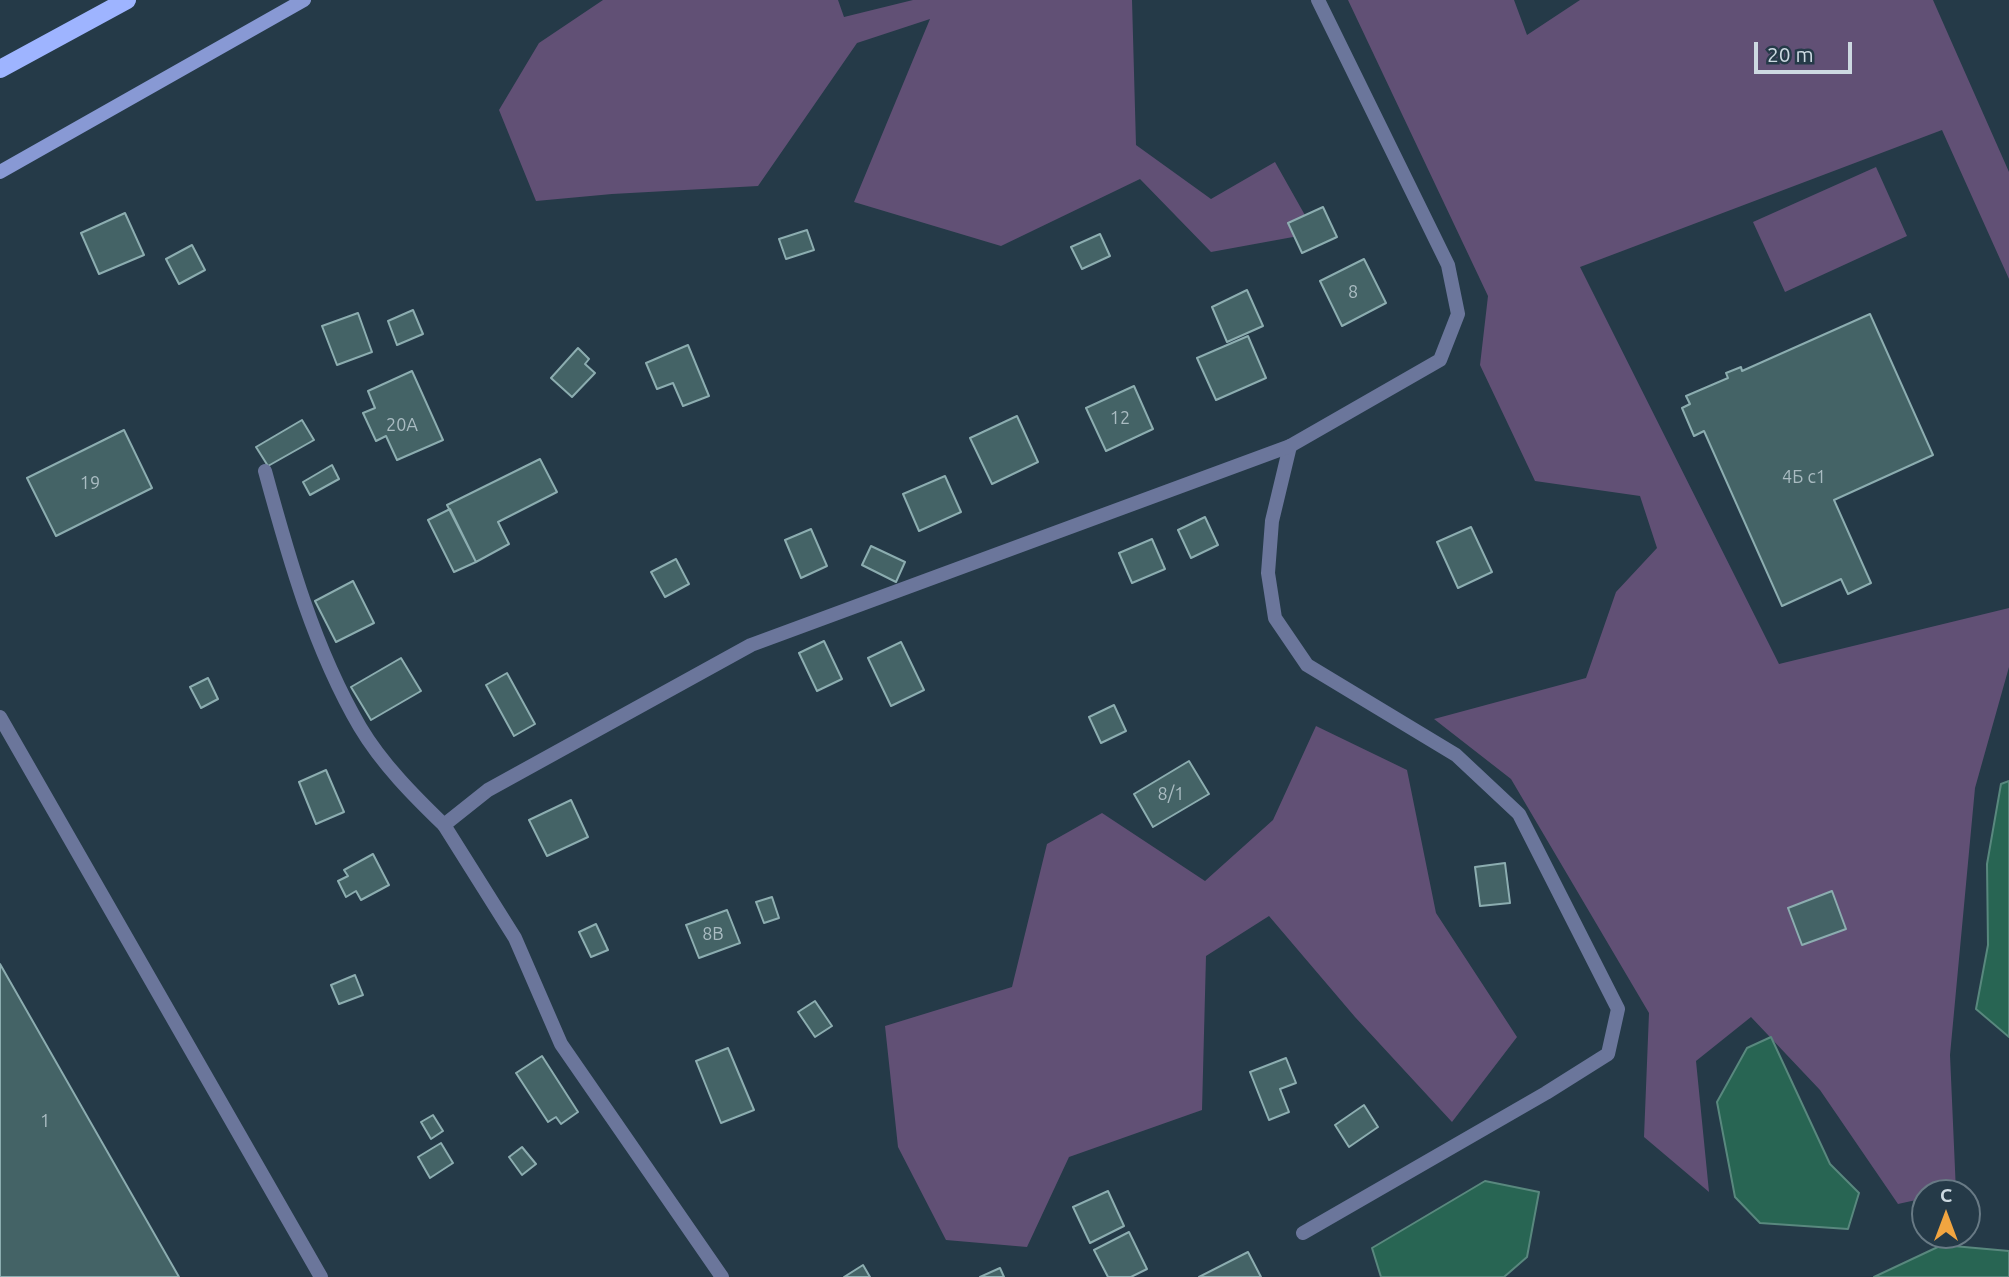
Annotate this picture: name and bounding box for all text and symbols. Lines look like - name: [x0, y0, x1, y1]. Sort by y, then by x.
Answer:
- scale bar: [1757, 28, 1855, 72]
- text: 20 m: [1767, 42, 1814, 66]
- house number: 8: [1348, 281, 1358, 303]
- house number: 12: [1110, 407, 1130, 429]
- house number: 20А: [386, 414, 418, 436]
- house number: 4Б с1: [1782, 466, 1826, 488]
- house number: 19: [80, 472, 100, 494]
- house number: 8/1: [1158, 783, 1184, 805]
- house number: 8В: [702, 923, 724, 945]
- house number: 1: [40, 1110, 50, 1132]
- north arrow: [1911, 1179, 1981, 1249]
- text: С: [1940, 1184, 1952, 1206]

